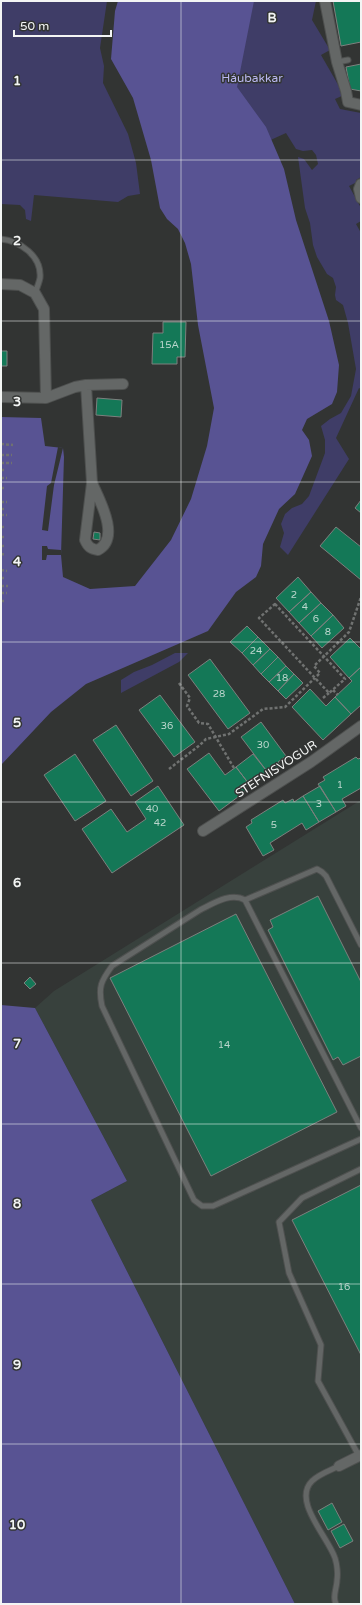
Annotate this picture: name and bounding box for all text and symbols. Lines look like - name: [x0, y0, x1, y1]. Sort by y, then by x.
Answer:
- text: B: [267, 10, 277, 26]
- scale bar: [14, 12, 111, 38]
- text: 50 m: [20, 19, 49, 33]
- park label: Háubakkar: [221, 71, 283, 85]
- text: 1: [13, 73, 21, 89]
- text: 2: [13, 233, 21, 249]
- house number: 15A: [159, 339, 179, 351]
- text: 3: [13, 394, 21, 410]
- text: 4: [13, 554, 22, 570]
- house number: 2: [291, 589, 297, 601]
- house number: 4: [302, 601, 308, 613]
- house number: 6: [313, 613, 319, 625]
- house number: 8: [325, 626, 331, 638]
- house number: 24: [250, 645, 262, 657]
- house number: 18: [276, 672, 288, 684]
- house number: 28: [213, 688, 225, 700]
- text: 5: [13, 715, 21, 731]
- house number: 36: [161, 720, 173, 732]
- street label: STEFNISVOGUR: [233, 737, 319, 801]
- house number: 30: [257, 739, 269, 751]
- house number: 1: [337, 779, 343, 791]
- house number: 3: [316, 798, 322, 810]
- house number: 40: [146, 803, 158, 815]
- house number: 42: [154, 817, 166, 829]
- house number: 5: [271, 819, 277, 831]
- text: 6: [13, 875, 21, 891]
- text: 7: [13, 1036, 21, 1052]
- house number: 14: [218, 1039, 230, 1051]
- text: 8: [13, 1196, 21, 1212]
- house number: 16: [338, 1281, 350, 1293]
- text: 9: [13, 1357, 21, 1373]
- text: 10: [9, 1517, 25, 1533]

